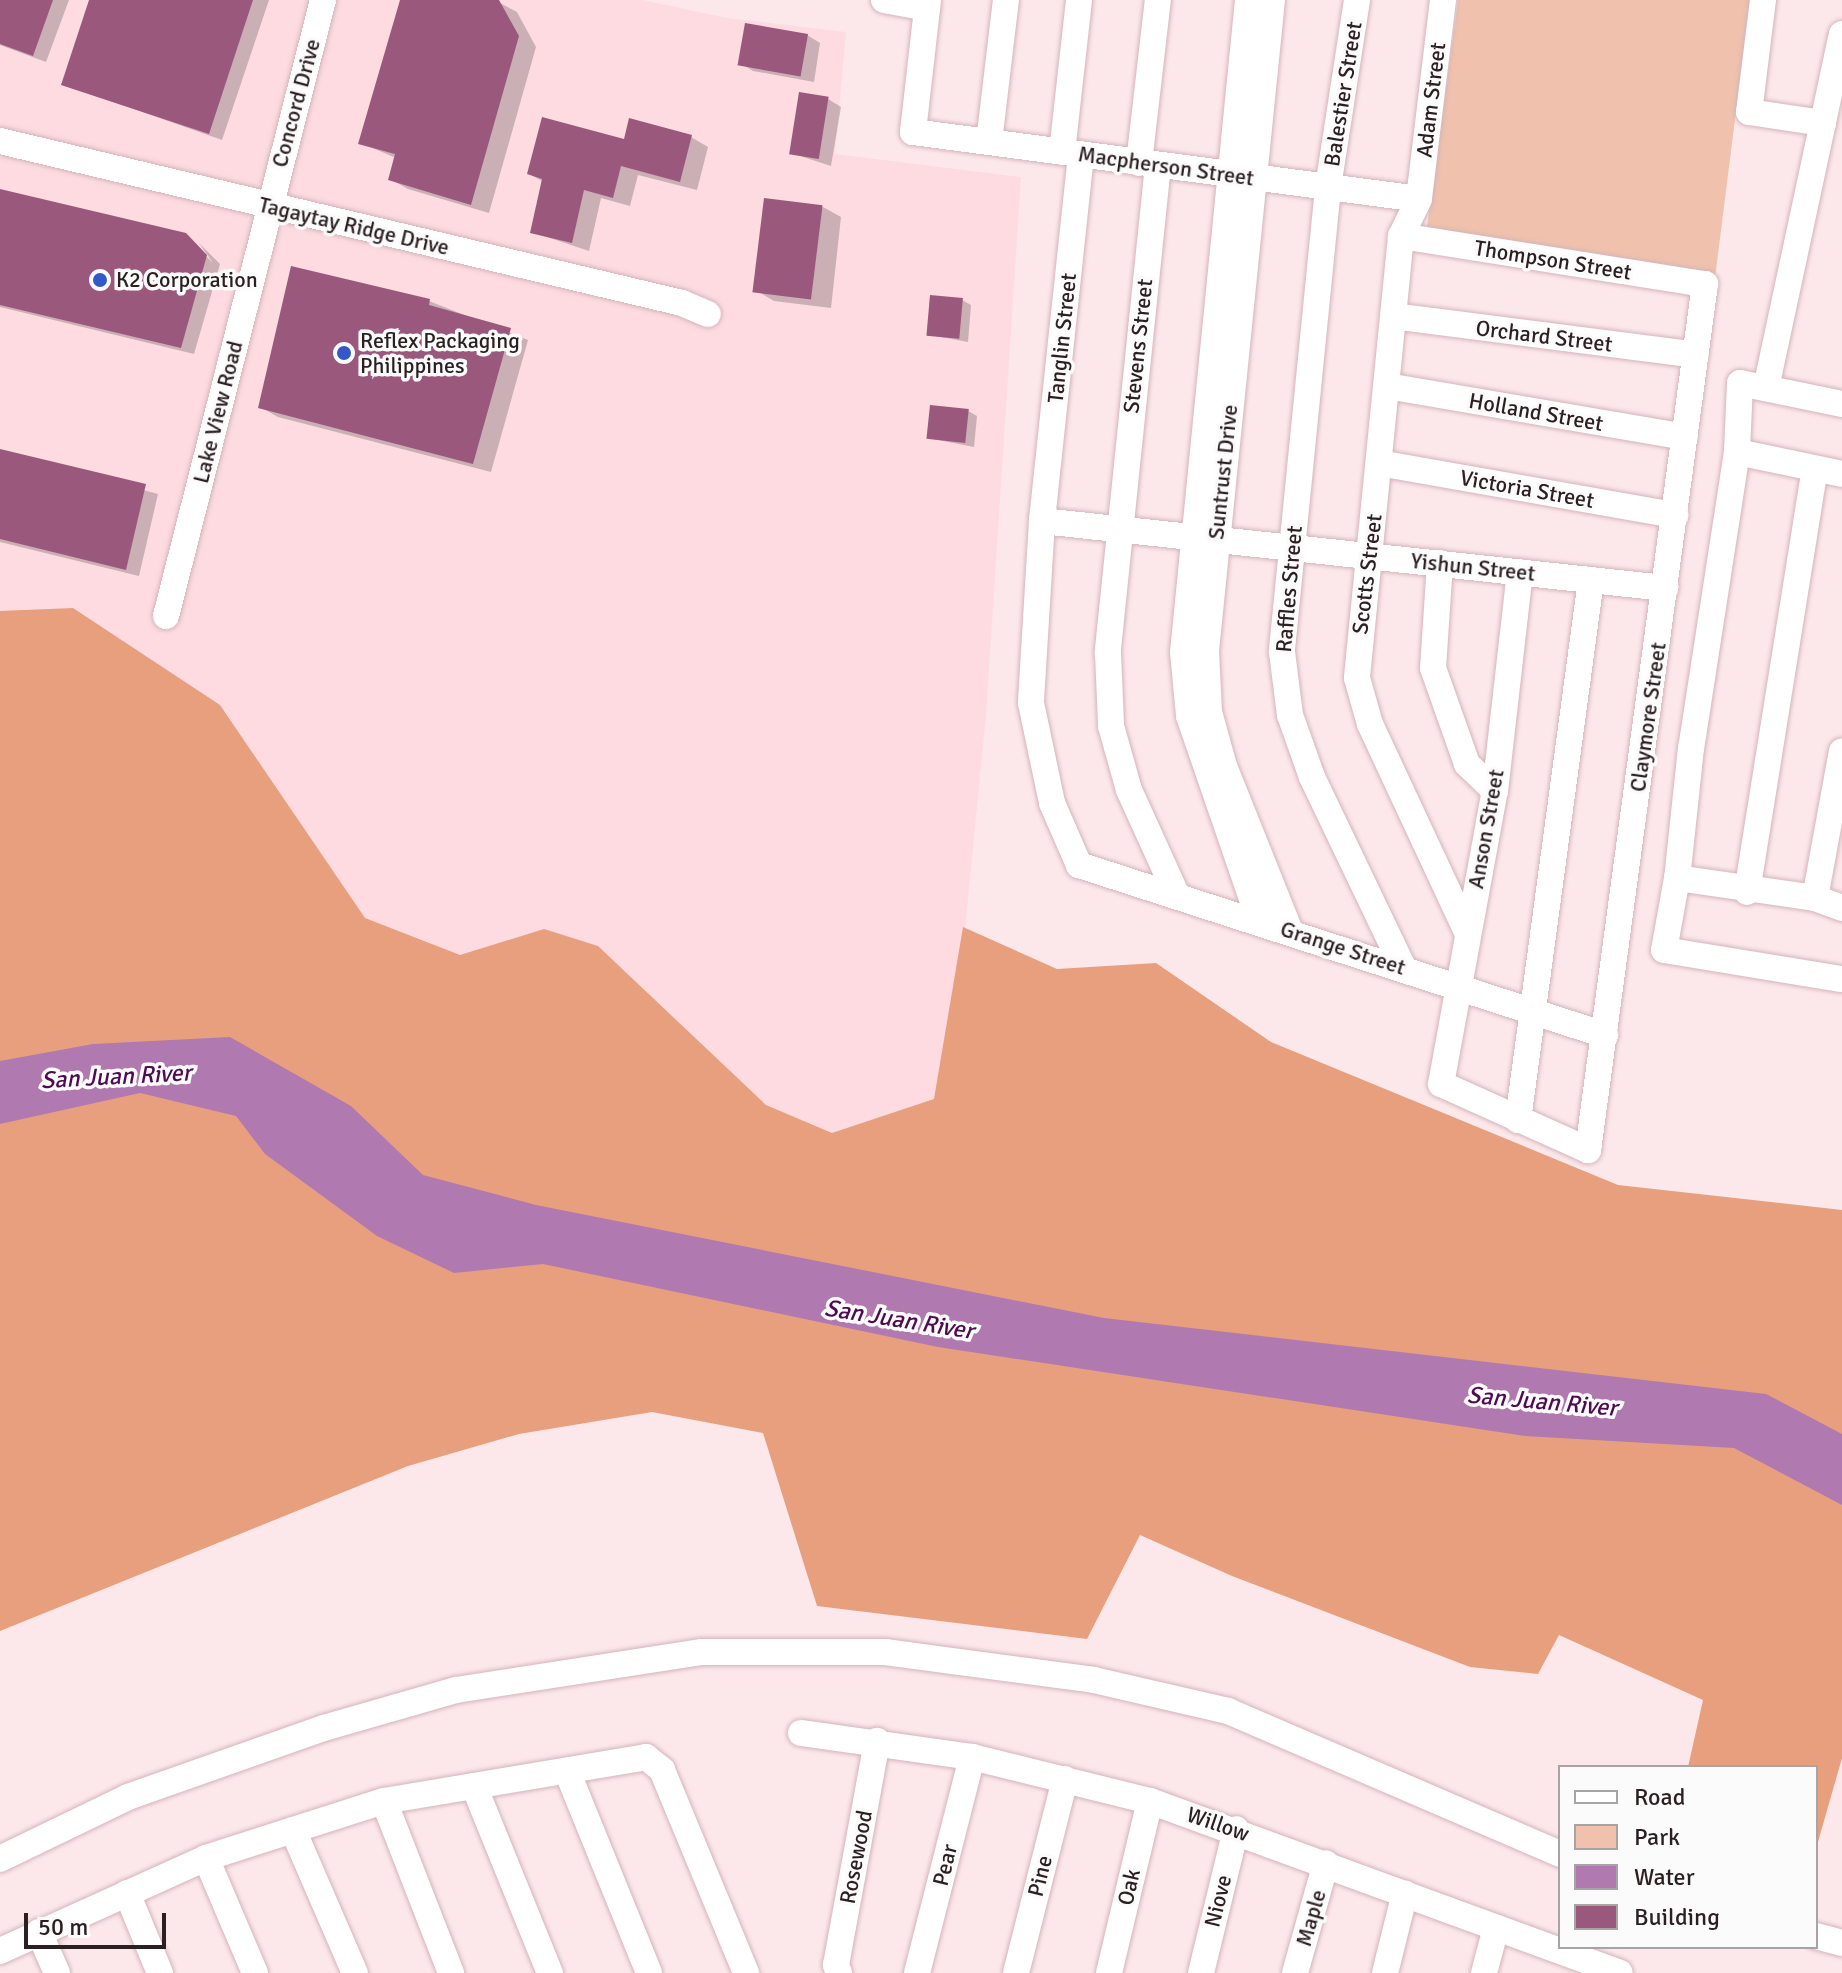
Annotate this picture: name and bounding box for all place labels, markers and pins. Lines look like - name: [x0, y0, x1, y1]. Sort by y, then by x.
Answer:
- place label: K2 Corporation: [116, 267, 258, 293]
- marker: K2 Corporation: [91, 271, 109, 289]
- place label: Reflex Packaging Philippines: [360, 327, 520, 378]
- marker: Reflex Packaging Philippines: [335, 344, 353, 362]

